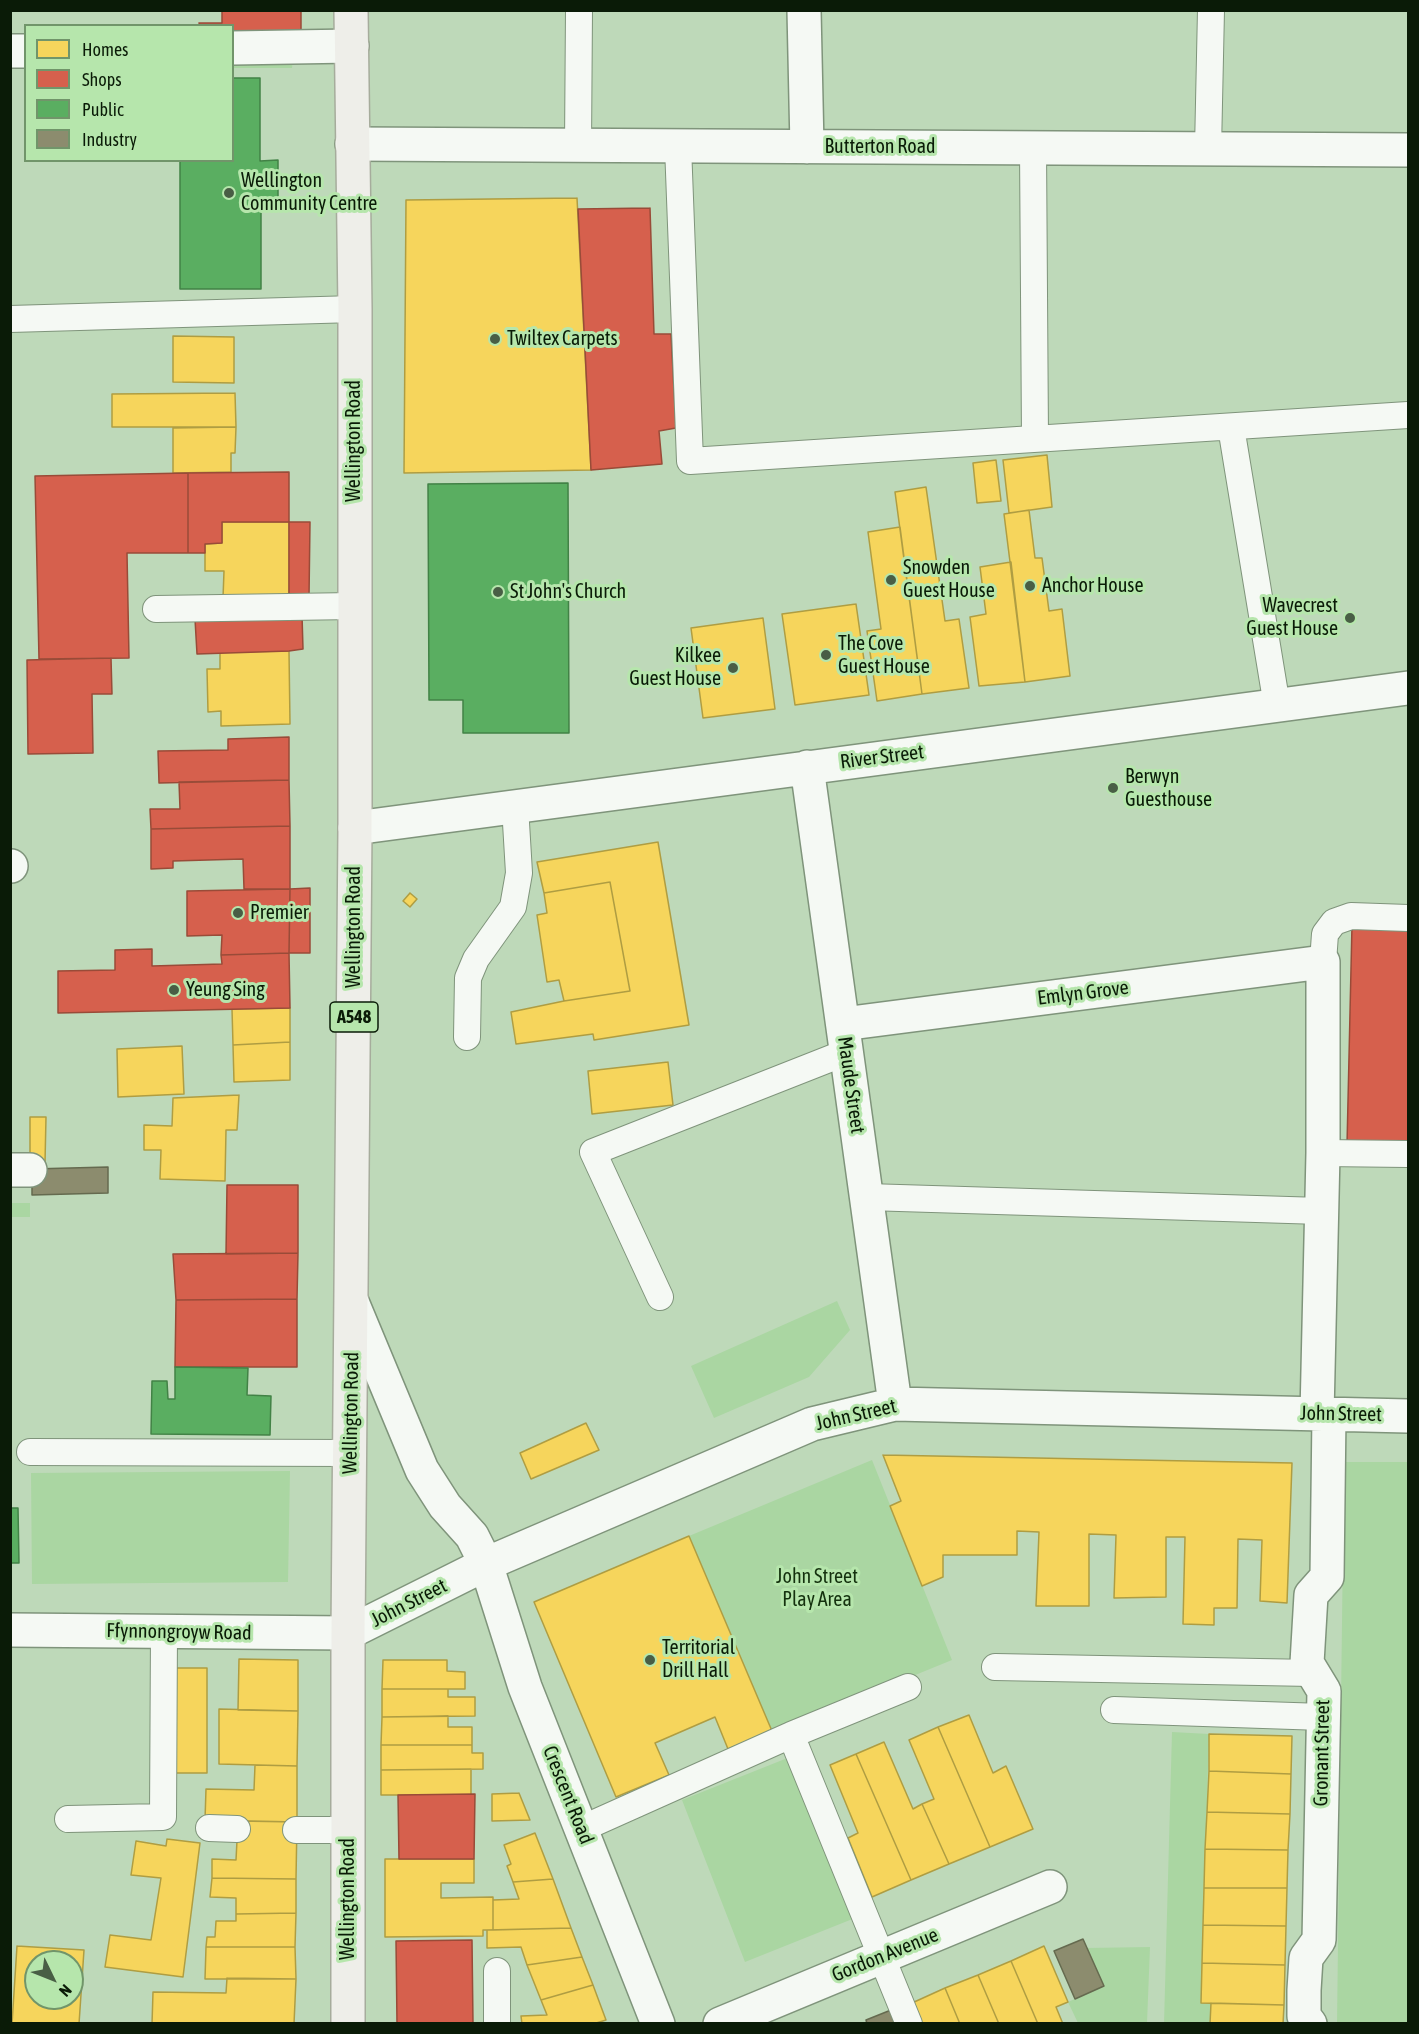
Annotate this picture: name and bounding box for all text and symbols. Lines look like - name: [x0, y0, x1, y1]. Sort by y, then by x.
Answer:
- legend: [24, 24, 234, 162]
- text: Homes: [82, 39, 128, 60]
- text: Shops: [82, 69, 122, 90]
- text: Public: [82, 99, 124, 120]
- text: Industry: [82, 129, 137, 150]
- street label: Butterton Road: [825, 135, 935, 159]
- place label: Wellington Community Centre: [241, 169, 377, 216]
- marker: Wellington Community Centre: [222, 186, 236, 200]
- place label: Twiltex Carpets: [507, 327, 618, 351]
- marker: Twiltex Carpets: [488, 332, 502, 346]
- street label: Wellington Road: [342, 380, 366, 502]
- place label: Snowden Guest House: [903, 556, 995, 603]
- marker: Snowden Guest House: [884, 573, 898, 587]
- place label: Anchor House: [1042, 574, 1143, 598]
- marker: Anchor House: [1023, 579, 1037, 593]
- place label: St John's Church: [510, 580, 626, 604]
- marker: St John's Church: [491, 585, 505, 599]
- place label: Wavecrest Guest House: [1246, 594, 1338, 641]
- marker: Wavecrest Guest House: [1343, 611, 1357, 625]
- place label: The Cove Guest House: [838, 632, 930, 679]
- place label: Kilkee Guest House: [629, 644, 721, 691]
- marker: The Cove Guest House: [819, 648, 833, 662]
- marker: Kilkee Guest House: [726, 661, 740, 675]
- street label: River Street: [839, 740, 925, 774]
- place label: Berwyn Guesthouse: [1125, 765, 1212, 812]
- marker: Berwyn Guesthouse: [1106, 781, 1120, 795]
- street label: Wellington Road: [342, 866, 366, 988]
- place label: Premier: [250, 901, 309, 925]
- marker: Premier: [231, 906, 245, 920]
- street label: Emlyn Grove: [1036, 976, 1130, 1010]
- place label: Yeung Sing: [186, 978, 265, 1002]
- marker: Yeung Sing: [167, 983, 181, 997]
- road number: A548: [330, 1002, 378, 1032]
- street label: Maude Street: [832, 1035, 870, 1135]
- street label: Wellington Road: [338, 1352, 364, 1474]
- street label: John Street: [813, 1394, 899, 1436]
- street label: John Street: [1300, 1401, 1382, 1427]
- park label: John Street Play Area: [776, 1565, 858, 1612]
- street label: John Street: [367, 1574, 451, 1632]
- street label: Ffynnongroyw Road: [106, 1619, 252, 1645]
- place label: Territorial Drill Hall: [662, 1636, 735, 1683]
- marker: Territorial Drill Hall: [643, 1653, 657, 1667]
- street label: Gronant Street: [1309, 1699, 1335, 1807]
- street label: Crescent Road: [537, 1742, 599, 1848]
- street label: Wellington Road: [336, 1838, 360, 1960]
- street label: Gordon Avenue: [828, 1923, 942, 1987]
- north arrow: [24, 1950, 84, 2010]
- text: N: [56, 1981, 76, 2001]

